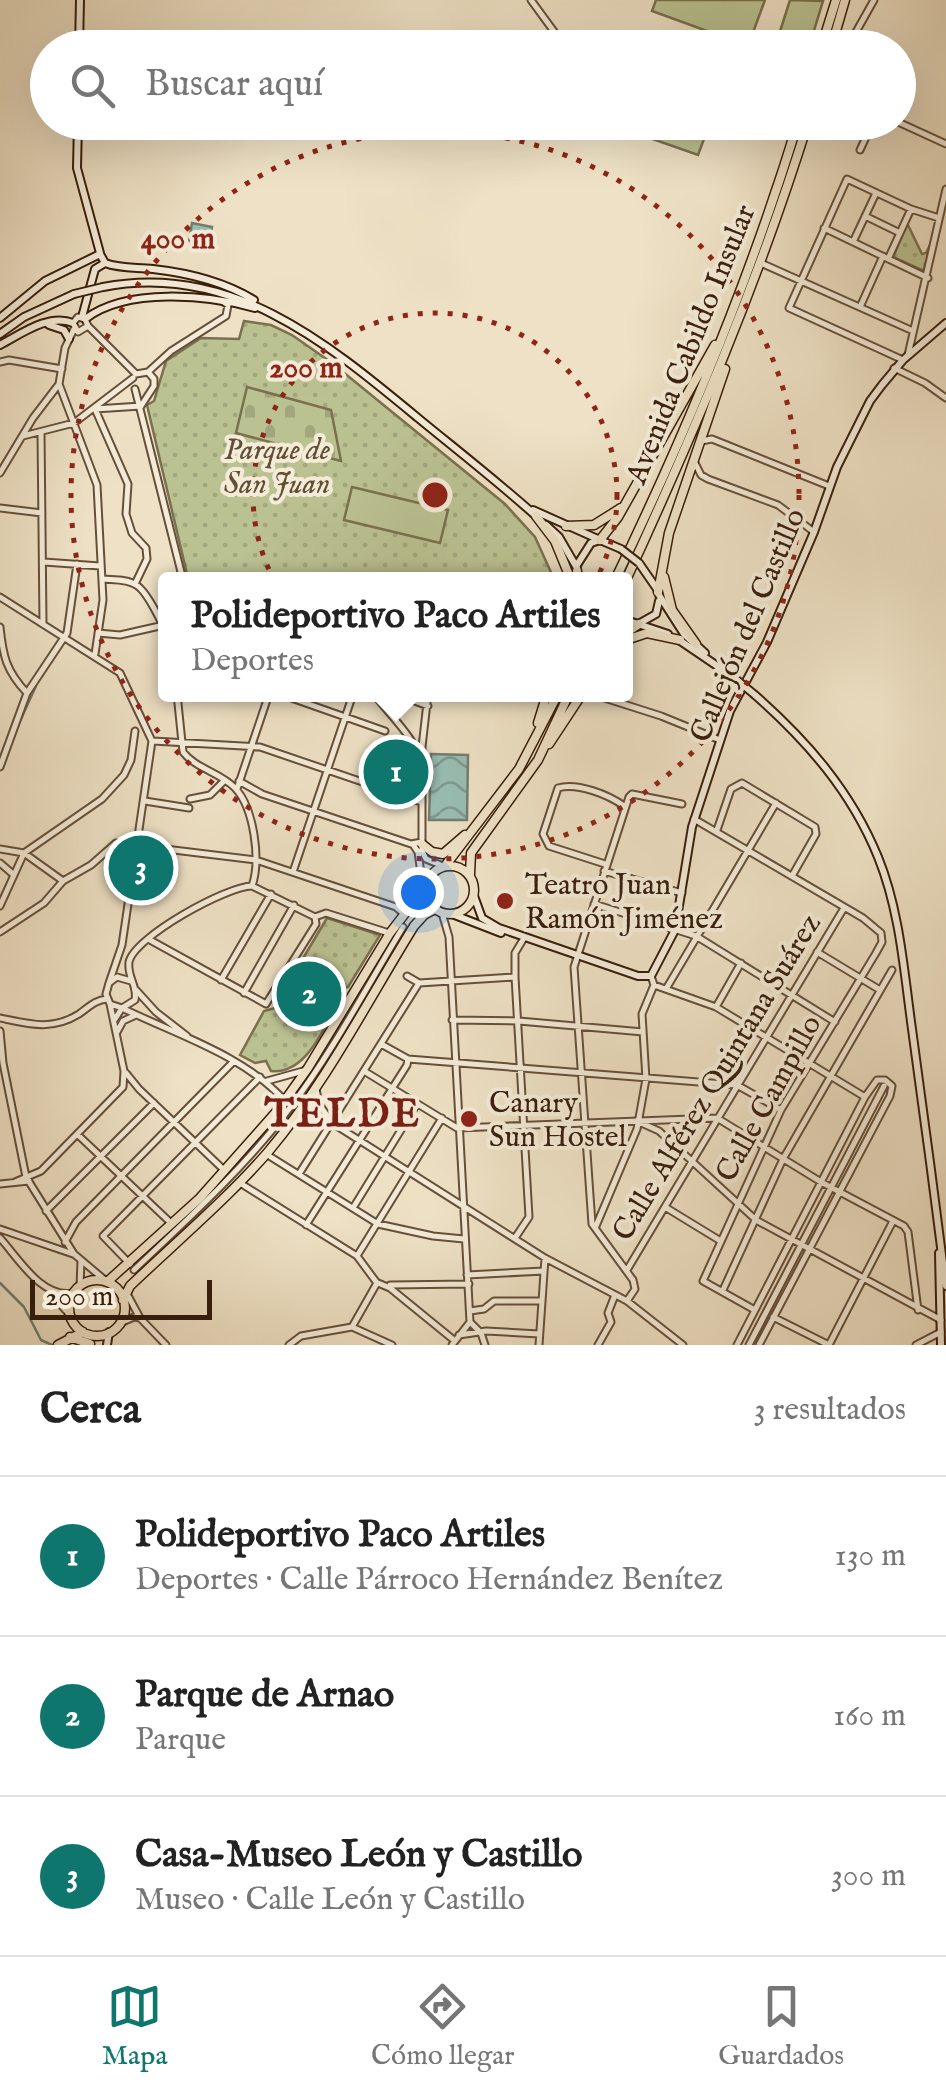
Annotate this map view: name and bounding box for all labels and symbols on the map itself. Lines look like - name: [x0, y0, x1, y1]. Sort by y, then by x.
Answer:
- street label: Avenida Cabildo Insular: [618, 199, 765, 491]
- text: 400 m: [141, 221, 215, 259]
- text: 200 m: [269, 350, 343, 388]
- park label: Parque de San Juan: [224, 432, 330, 504]
- centre of rings: [417, 477, 453, 513]
- street label: Callejón del Castillo: [682, 503, 815, 748]
- pin: 1: [364, 734, 428, 810]
- pin: 3: [108, 830, 174, 906]
- your location: [393, 867, 444, 918]
- place label: Teatro Juan Ramón Jiménez: [525, 867, 723, 939]
- marker: Teatro Juan Ramón Jiménez: [494, 890, 516, 912]
- street label: Calle Alférez Quintana Suárez: [605, 908, 831, 1248]
- pin: 2: [276, 956, 342, 1032]
- street label: Calle Campillo: [708, 1009, 831, 1189]
- place label: Canary Sun Hostel: [489, 1085, 628, 1157]
- district label: TELDE: [263, 1090, 422, 1141]
- marker: Canary Sun Hostel: [458, 1108, 480, 1130]
- scale bar: [30, 1275, 212, 1320]

